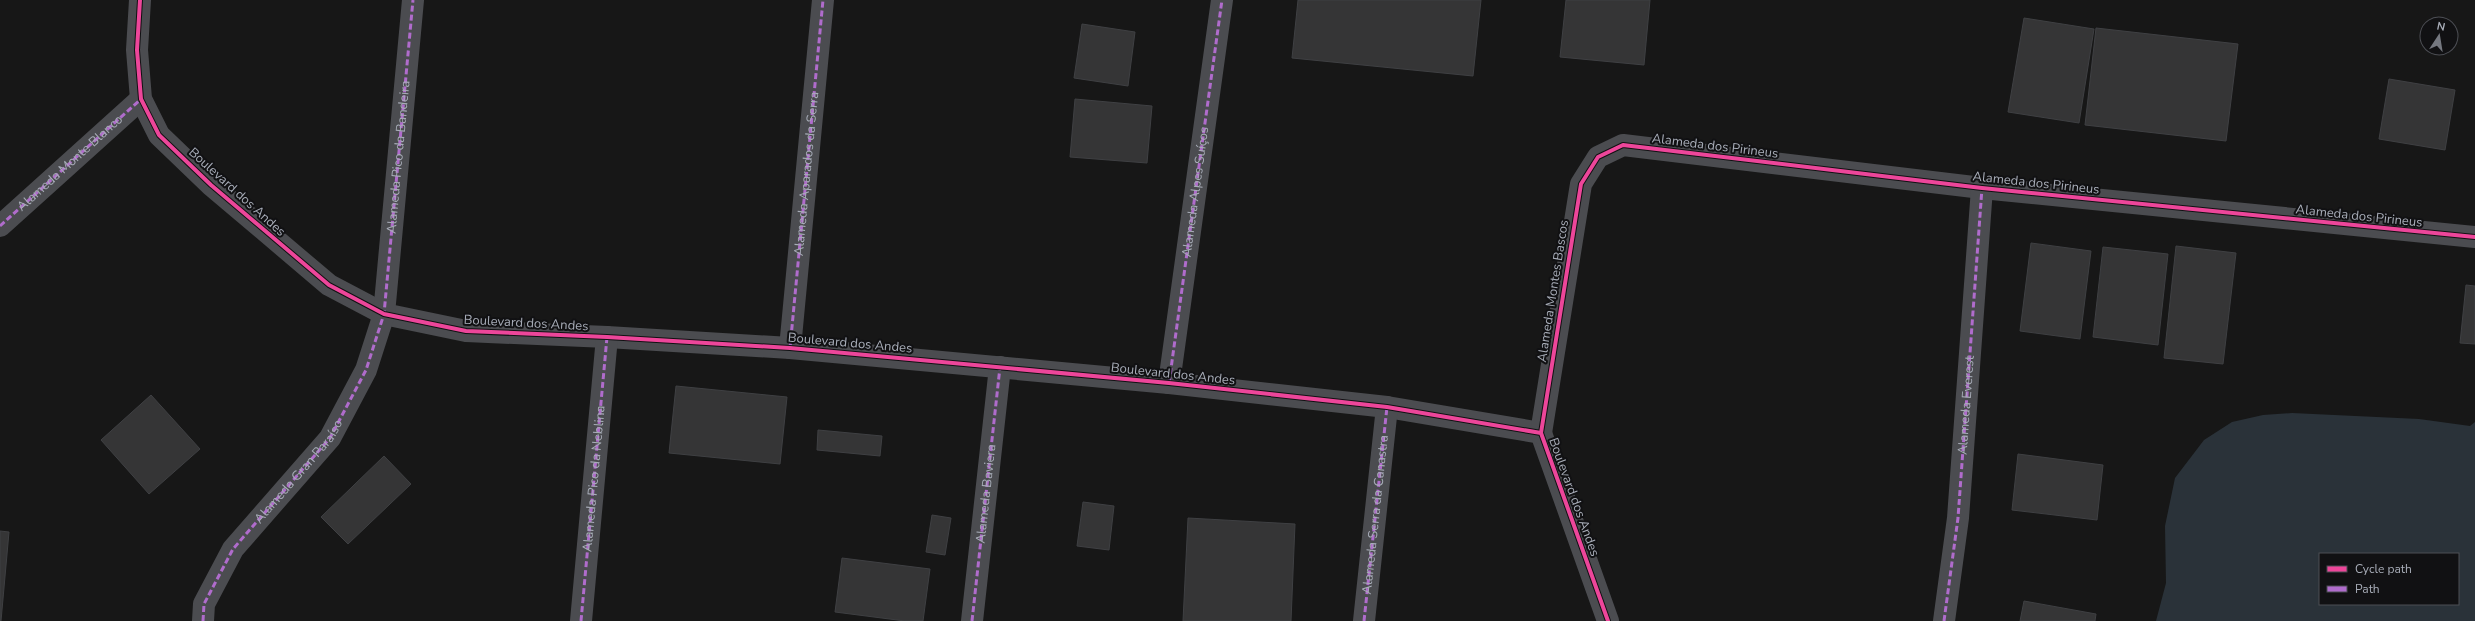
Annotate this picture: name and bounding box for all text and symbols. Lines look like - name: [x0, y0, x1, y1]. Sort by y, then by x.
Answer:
- north arrow: [2419, 16, 2459, 56]
- text: N: [2435, 19, 2447, 35]
- street label: Alameda Pico da Bandeira: [382, 80, 415, 234]
- street label: Alameda Aparados da Serra: [790, 91, 823, 257]
- street label: Alameda Monte Blanco: [13, 111, 127, 216]
- street label: Alameda Alpes Suíços: [1178, 126, 1213, 258]
- street label: Alameda dos Pirineus: [1651, 129, 1779, 163]
- street label: Boulevard dos Andes: [185, 144, 289, 240]
- street label: Alameda dos Pirineus: [1972, 167, 2100, 199]
- street label: Alameda dos Pirineus: [2295, 200, 2423, 232]
- street label: Alameda Montes Bascos: [1533, 218, 1573, 364]
- street label: Boulevard dos Andes: [463, 311, 589, 335]
- street label: Boulevard dos Andes: [787, 329, 913, 357]
- street label: Alameda Everest: [1954, 355, 1979, 455]
- street label: Boulevard dos Andes: [1110, 359, 1236, 389]
- street label: Alameda Pico da Neblina: [578, 405, 610, 553]
- street label: Alameda Gran Paraíso: [250, 416, 347, 527]
- street label: Alameda Serra da Canastra: [1358, 434, 1393, 595]
- street label: Boulevard dos Andes: [1544, 435, 1604, 559]
- street label: Alameda Baviera: [972, 443, 1000, 544]
- legend: [2319, 553, 2459, 605]
- text: Cycle path: [2355, 561, 2412, 577]
- text: Path: [2355, 581, 2380, 597]

